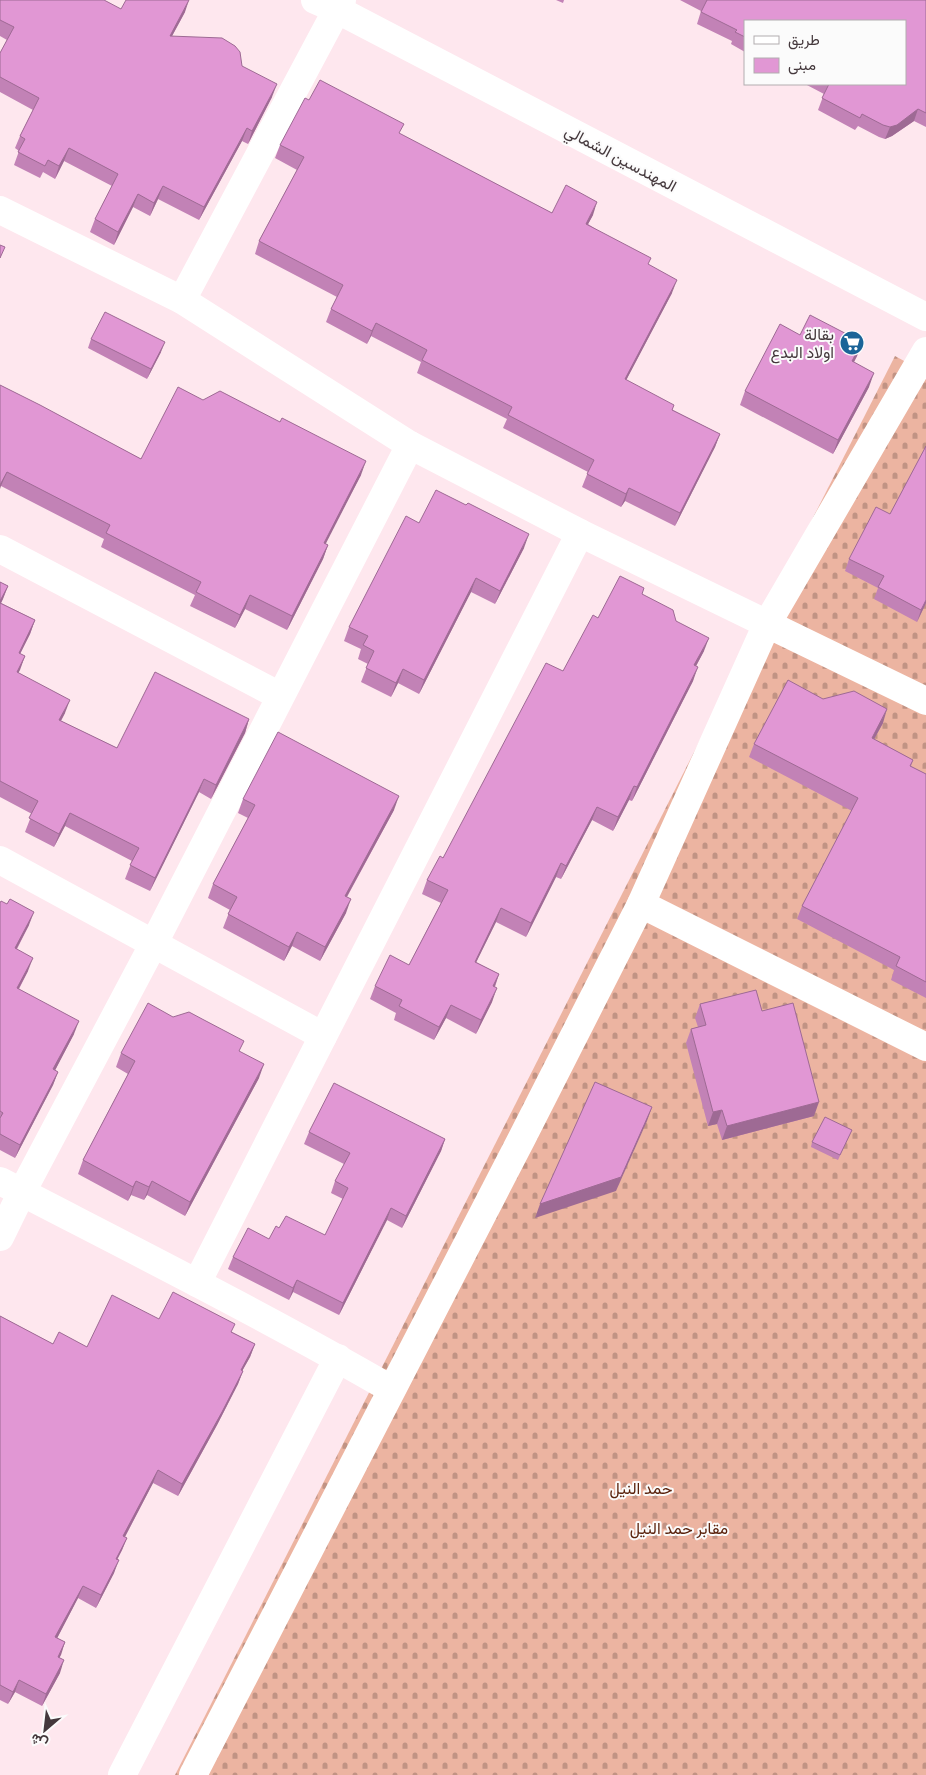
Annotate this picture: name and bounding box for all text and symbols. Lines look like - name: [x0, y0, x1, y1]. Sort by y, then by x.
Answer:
- legend: [744, 20, 906, 85]
- text: طريق: [788, 31, 820, 50]
- text: مبنى: [788, 56, 816, 75]
- street label: المهندسين الشمالي: [560, 121, 680, 199]
- place label: بقالة اولاد البدع: [770, 325, 834, 364]
- supermarket icon: بقالة اولاد البدع: [839, 330, 865, 356]
- park label: حمد النيل: [610, 1479, 673, 1499]
- park label: مقابر حمد النيل: [630, 1519, 728, 1539]
- north arrow: [20, 1705, 70, 1755]
- text: ش: [28, 1730, 51, 1752]

